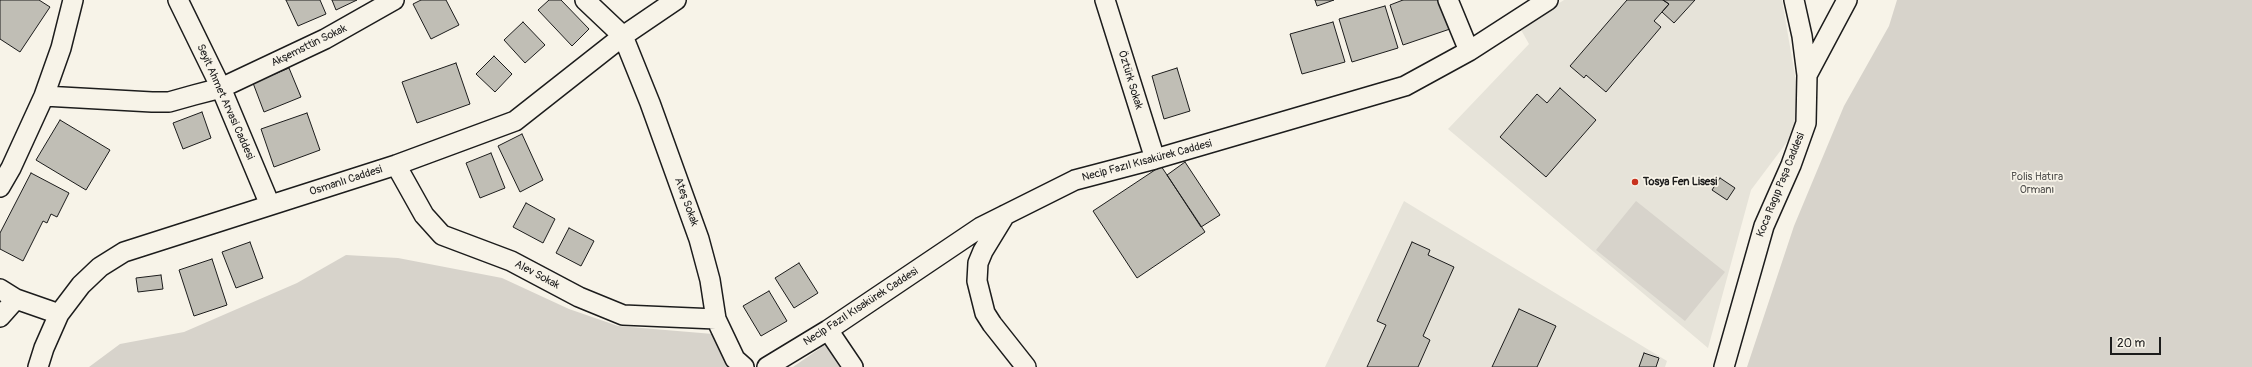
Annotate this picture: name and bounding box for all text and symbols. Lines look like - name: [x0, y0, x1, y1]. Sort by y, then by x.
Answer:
- street label: Akşemsttin Sokak: [269, 22, 349, 70]
- street label: Seyit Ahmet Arvasi Caddesi: [194, 42, 256, 162]
- street label: Öztürk Sokak: [1115, 49, 1145, 111]
- street label: Koca Ragıp Paşa Caddesi: [1754, 131, 1808, 239]
- street label: Necip Fazıl Kısakürek Caddesi: [1081, 137, 1213, 185]
- street label: Osmanlı Caddesi: [308, 163, 384, 199]
- park label: Polis Hatıra Ormanı: [2011, 170, 2063, 196]
- place label: Tosya Fen Lisesi: [1643, 175, 1717, 189]
- street label: Ateş Sokak: [671, 176, 701, 228]
- marker: Tosya Fen Lisesi: [1630, 177, 1640, 187]
- street label: Alev Sokak: [512, 258, 562, 292]
- street label: Necip Fazıl Kısakürek Caddesi: [801, 265, 921, 349]
- scale bar: [2112, 329, 2163, 355]
- text: 20 m: [2117, 336, 2145, 351]

